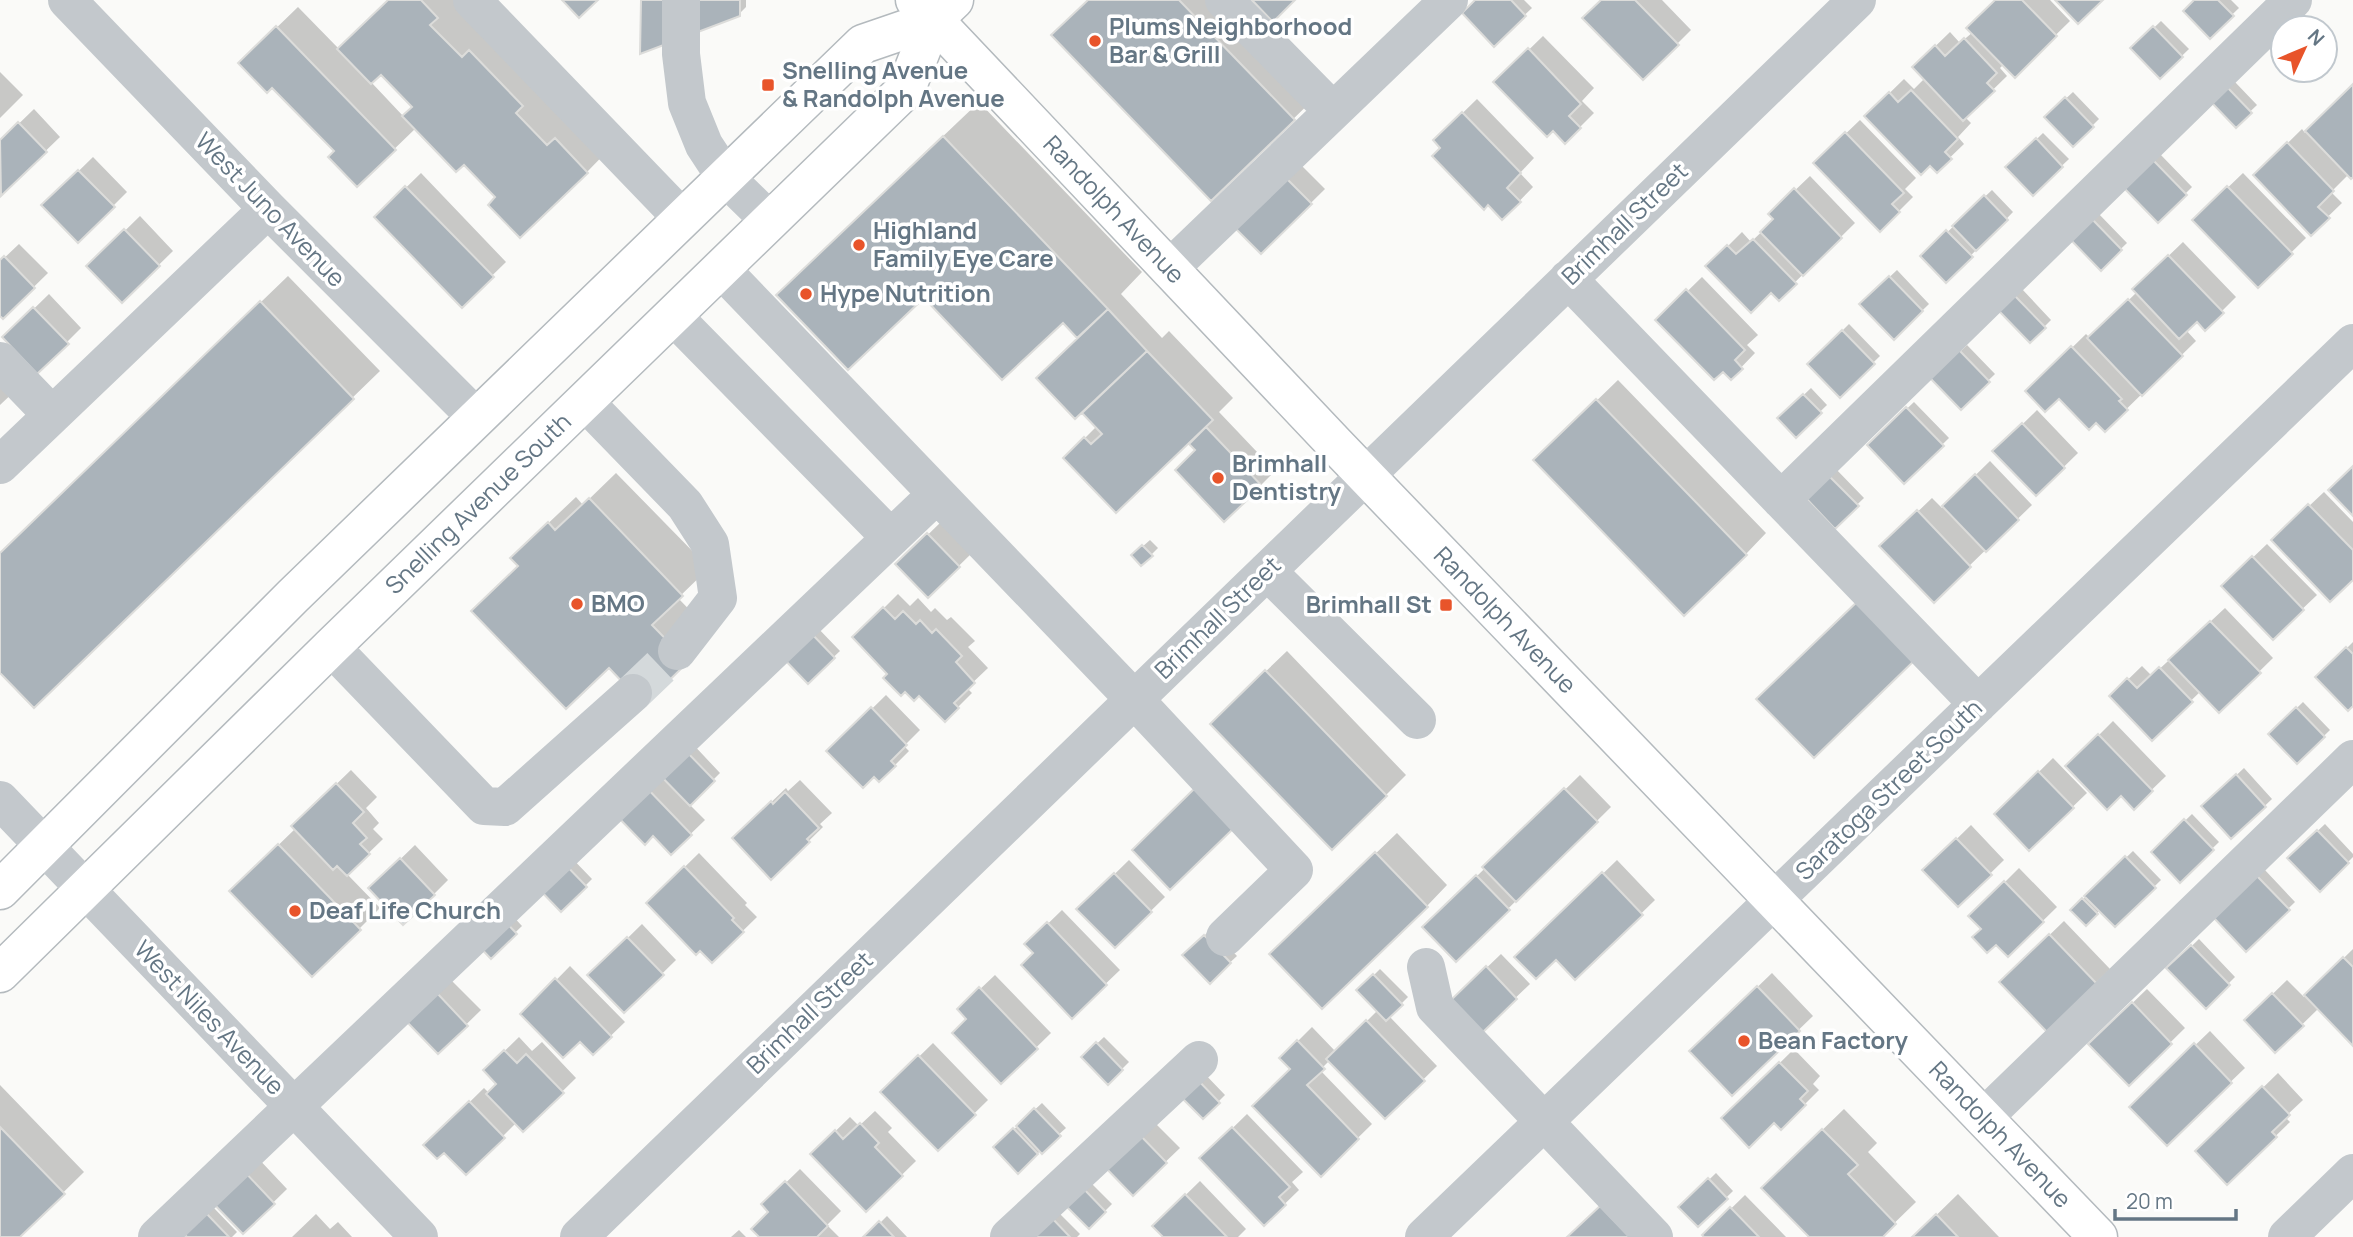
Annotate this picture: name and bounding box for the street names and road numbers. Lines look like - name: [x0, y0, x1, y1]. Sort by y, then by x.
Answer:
- street label: West Juno Avenue: [189, 125, 353, 293]
- street label: Randolph Avenue: [1037, 128, 1193, 290]
- street label: Brimhall Street: [1554, 154, 1694, 292]
- street label: Snelling Avenue South: [377, 405, 578, 601]
- street label: Randolph Avenue: [1427, 539, 1584, 700]
- street label: Brimhall Street: [1147, 548, 1287, 686]
- street label: Saratoga Street South: [1787, 691, 1989, 887]
- street label: West Niles Avenue: [128, 932, 293, 1102]
- street label: Brimhall Street: [739, 943, 879, 1081]
- street label: Randolph Avenue: [1922, 1053, 2079, 1215]

